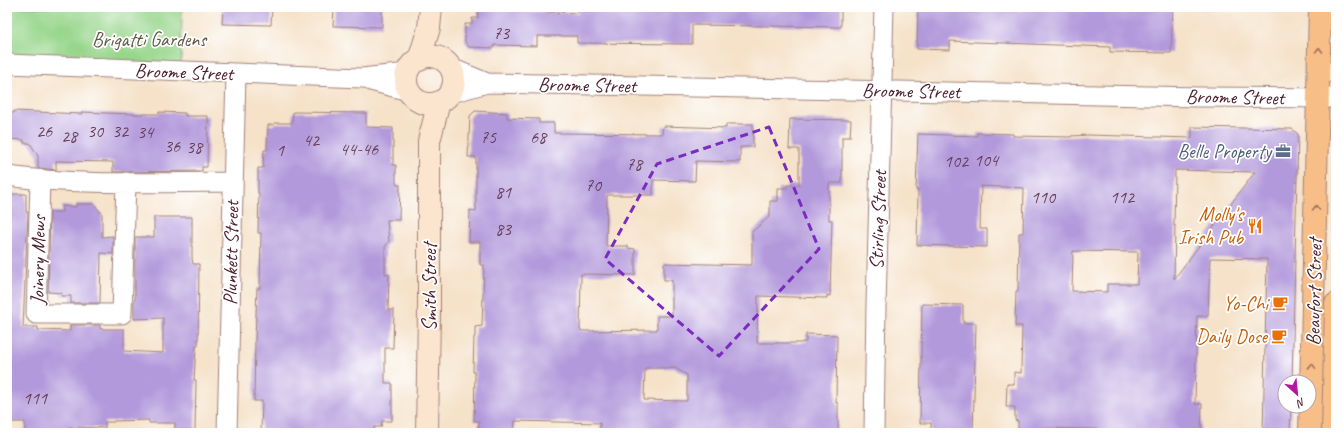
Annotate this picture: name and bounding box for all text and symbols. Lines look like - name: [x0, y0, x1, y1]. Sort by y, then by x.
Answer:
- house number: 73: [493, 22, 511, 44]
- park label: Brigatti Gardens: [92, 27, 208, 52]
- one-way arrow: [1315, 47, 1323, 53]
- street label: Broome Street: [134, 58, 236, 86]
- street label: Broome Street: [538, 72, 639, 98]
- street label: Broome Street: [862, 78, 963, 104]
- street label: Broome Street: [1186, 84, 1287, 110]
- house number: 26: [36, 120, 53, 142]
- house number: 30: [87, 120, 105, 142]
- house number: 32: [112, 120, 130, 142]
- house number: 34: [137, 121, 155, 143]
- house number: 28: [61, 125, 79, 147]
- house number: 75: [480, 126, 497, 148]
- house number: 68: [530, 126, 548, 148]
- house number: 42: [303, 129, 321, 151]
- house number: 36: [164, 135, 181, 157]
- house number: 38: [186, 136, 204, 158]
- house number: 44-46: [340, 138, 379, 160]
- house number: 1: [276, 139, 285, 161]
- place label: Belle Property: [1178, 139, 1273, 164]
- office icon: Belle Property: [1274, 142, 1292, 160]
- house number: 104: [974, 149, 1000, 171]
- house number: 102: [944, 150, 970, 172]
- house number: 78: [626, 153, 644, 175]
- street label: Stirling Street: [864, 168, 892, 270]
- house number: 70: [585, 174, 603, 196]
- house number: 81: [495, 181, 512, 203]
- house number: 110: [1031, 186, 1057, 208]
- house number: 112: [1110, 186, 1136, 208]
- street label: Plunkett Street: [218, 198, 244, 305]
- place label: Molly's Irish Pub: [1178, 202, 1245, 250]
- one-way arrow: [1312, 205, 1320, 211]
- street label: Joinery Mews: [25, 213, 51, 306]
- restaurant icon: Molly's Irish Pub: [1246, 217, 1264, 235]
- house number: 83: [495, 218, 513, 240]
- street label: Beaufort Street: [1301, 235, 1327, 346]
- street label: Smith Street: [417, 239, 442, 331]
- place label: Yo-Chi: [1223, 291, 1270, 316]
- cafe icon: Yo-Chi: [1271, 294, 1289, 312]
- place label: Daily Dose: [1196, 324, 1268, 349]
- cafe icon: Daily Dose: [1270, 327, 1288, 345]
- one-way arrow: [1308, 363, 1316, 369]
- north arrow: [1277, 374, 1317, 414]
- house number: 111: [23, 387, 48, 409]
- text: N: [1293, 395, 1308, 412]

